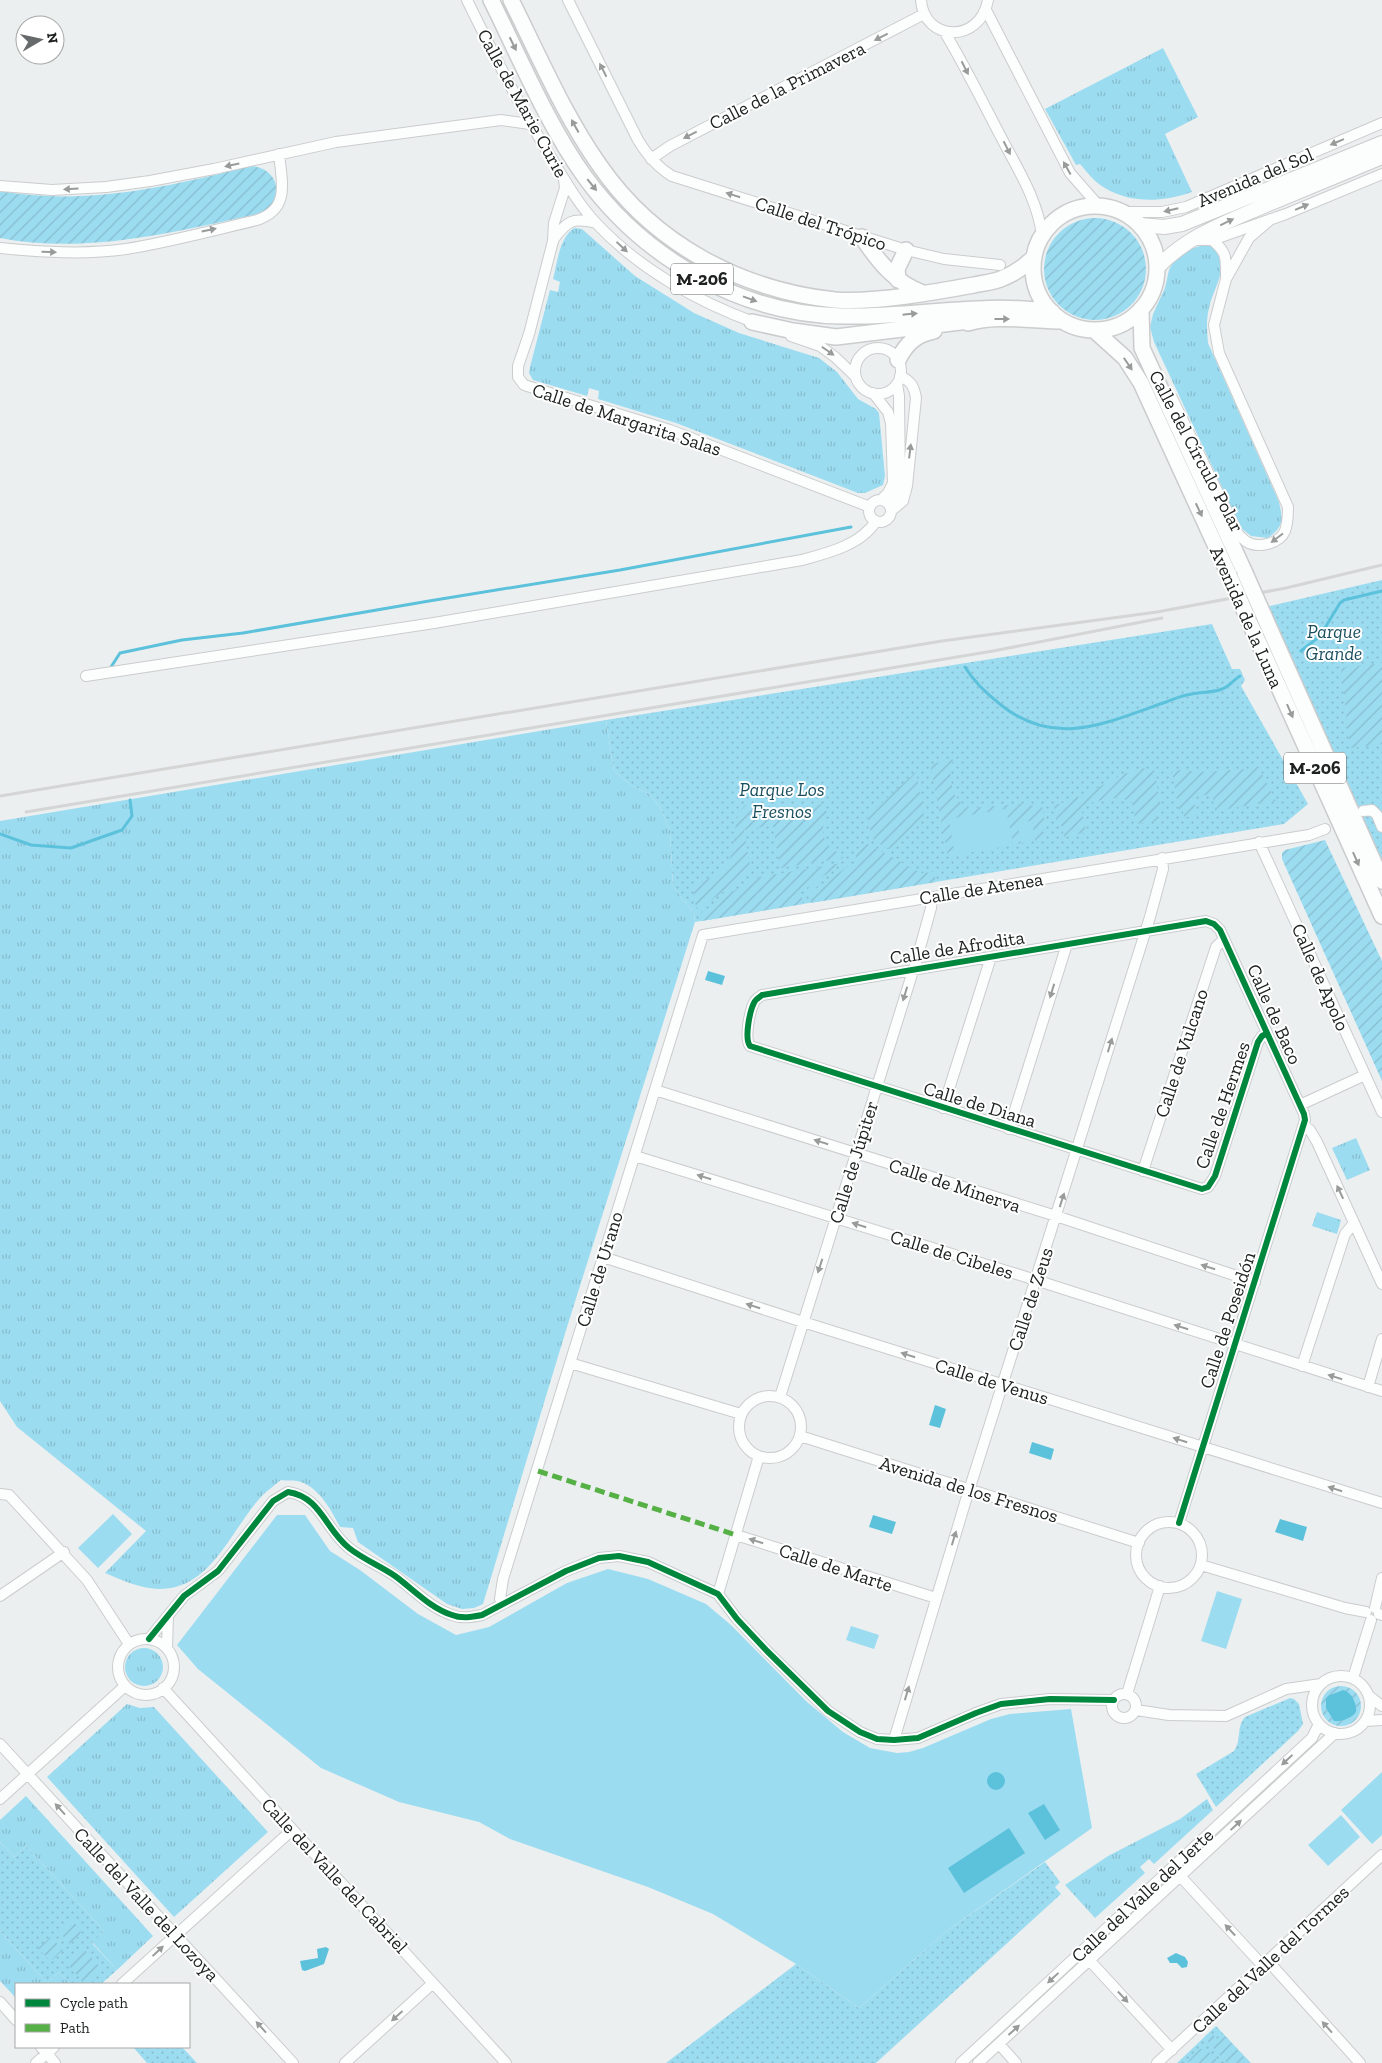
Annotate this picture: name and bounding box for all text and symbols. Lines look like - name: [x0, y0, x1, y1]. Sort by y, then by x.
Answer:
- north arrow: [15, 15, 65, 65]
- street label: Calle de Marie Curie: [472, 25, 573, 181]
- text: N: [43, 31, 62, 45]
- one-way arrow: [874, 33, 888, 41]
- street label: Calle de la Primavera: [705, 36, 869, 135]
- one-way arrow: [509, 37, 517, 51]
- one-way arrow: [961, 60, 969, 75]
- one-way arrow: [599, 62, 607, 77]
- one-way arrow: [570, 120, 579, 133]
- one-way arrow: [683, 131, 697, 139]
- one-way arrow: [1330, 138, 1344, 146]
- one-way arrow: [1003, 141, 1011, 155]
- street label: Avenida del Sol: [1194, 143, 1317, 212]
- one-way arrow: [224, 161, 239, 169]
- one-way arrow: [1063, 161, 1071, 175]
- one-way arrow: [586, 179, 597, 192]
- one-way arrow: [63, 186, 79, 194]
- one-way arrow: [725, 191, 740, 198]
- street label: Calle del Trópico: [752, 191, 890, 256]
- one-way arrow: [1295, 203, 1309, 211]
- one-way arrow: [1163, 206, 1178, 214]
- one-way arrow: [1220, 218, 1235, 226]
- one-way arrow: [201, 226, 216, 234]
- one-way arrow: [616, 241, 628, 253]
- one-way arrow: [41, 248, 57, 256]
- road number: M-206: [671, 264, 733, 294]
- one-way arrow: [743, 295, 758, 303]
- one-way arrow: [902, 310, 918, 318]
- one-way arrow: [994, 315, 1010, 323]
- one-way arrow: [821, 346, 835, 356]
- one-way arrow: [1123, 357, 1133, 370]
- street label: Calle del Círculo Polar: [1144, 366, 1249, 536]
- street label: Calle de Margarita Salas: [529, 378, 724, 461]
- one-way arrow: [906, 442, 914, 458]
- one-way arrow: [1195, 503, 1203, 517]
- one-way arrow: [1270, 533, 1284, 543]
- street label: Avenida de la Luna: [1205, 543, 1288, 692]
- park label: Parque Grande: [1306, 620, 1362, 665]
- one-way arrow: [1286, 704, 1294, 718]
- road number: M-206: [1284, 752, 1346, 784]
- park label: Parque Los Fresnos: [739, 778, 825, 823]
- one-way arrow: [1352, 852, 1361, 867]
- street label: Calle de Atenea: [918, 867, 1045, 910]
- street label: Calle de Apolo: [1287, 920, 1355, 1035]
- street label: Calle de Afrodita: [888, 925, 1026, 969]
- street label: Calle de Baco: [1242, 960, 1307, 1068]
- one-way arrow: [1048, 983, 1055, 998]
- street label: Calle de Vulcano: [1150, 986, 1213, 1120]
- one-way arrow: [901, 987, 909, 1002]
- one-way arrow: [1107, 1037, 1115, 1052]
- street label: Calle de Hermes: [1190, 1039, 1255, 1172]
- street label: Calle de Diana: [921, 1076, 1039, 1132]
- street label: Calle de Júpiter: [824, 1098, 883, 1226]
- one-way arrow: [813, 1137, 828, 1145]
- street label: Calle de Minerva: [886, 1153, 1024, 1218]
- one-way arrow: [696, 1173, 711, 1181]
- one-way arrow: [1335, 1185, 1343, 1199]
- one-way arrow: [1058, 1192, 1066, 1207]
- street label: Calle de Urano: [571, 1208, 628, 1330]
- one-way arrow: [851, 1221, 866, 1229]
- street label: Calle de Cibeles: [888, 1225, 1016, 1284]
- street label: Calle de Zeus: [1003, 1245, 1058, 1354]
- street label: Calle de Poseidón: [1195, 1249, 1260, 1391]
- one-way arrow: [816, 1259, 824, 1274]
- one-way arrow: [1201, 1262, 1216, 1270]
- one-way arrow: [746, 1301, 761, 1309]
- one-way arrow: [1173, 1323, 1188, 1331]
- one-way arrow: [901, 1351, 916, 1358]
- street label: Calle de Venus: [932, 1353, 1051, 1410]
- one-way arrow: [1328, 1372, 1343, 1380]
- one-way arrow: [1173, 1436, 1188, 1444]
- street label: Avenida de los Fresnos: [877, 1451, 1061, 1528]
- one-way arrow: [1328, 1484, 1343, 1492]
- one-way arrow: [951, 1530, 959, 1545]
- one-way arrow: [748, 1537, 763, 1545]
- street label: Calle de Marte: [776, 1538, 896, 1597]
- one-way arrow: [904, 1686, 912, 1701]
- one-way arrow: [1282, 1754, 1294, 1766]
- street label: Calle del Valle del Cabriel: [257, 1793, 413, 1958]
- one-way arrow: [54, 1803, 66, 1815]
- one-way arrow: [1229, 1819, 1241, 1831]
- street label: Calle del Valle del Lozoya: [69, 1822, 224, 1986]
- street label: Calle del Valle del Jerte: [1066, 1823, 1218, 1967]
- street label: Calle del Valle del Tormes: [1187, 1880, 1354, 2038]
- one-way arrow: [1224, 1924, 1236, 1936]
- one-way arrow: [152, 1945, 164, 1957]
- one-way arrow: [1048, 1972, 1060, 1984]
- legend: [15, 1983, 190, 2048]
- one-way arrow: [1117, 1990, 1129, 2002]
- text: Cycle path: [60, 1994, 129, 2012]
- one-way arrow: [391, 2010, 404, 2021]
- text: Path: [60, 2019, 90, 2037]
- one-way arrow: [255, 2021, 267, 2033]
- one-way arrow: [1321, 2021, 1333, 2033]
- one-way arrow: [1007, 2024, 1019, 2036]

